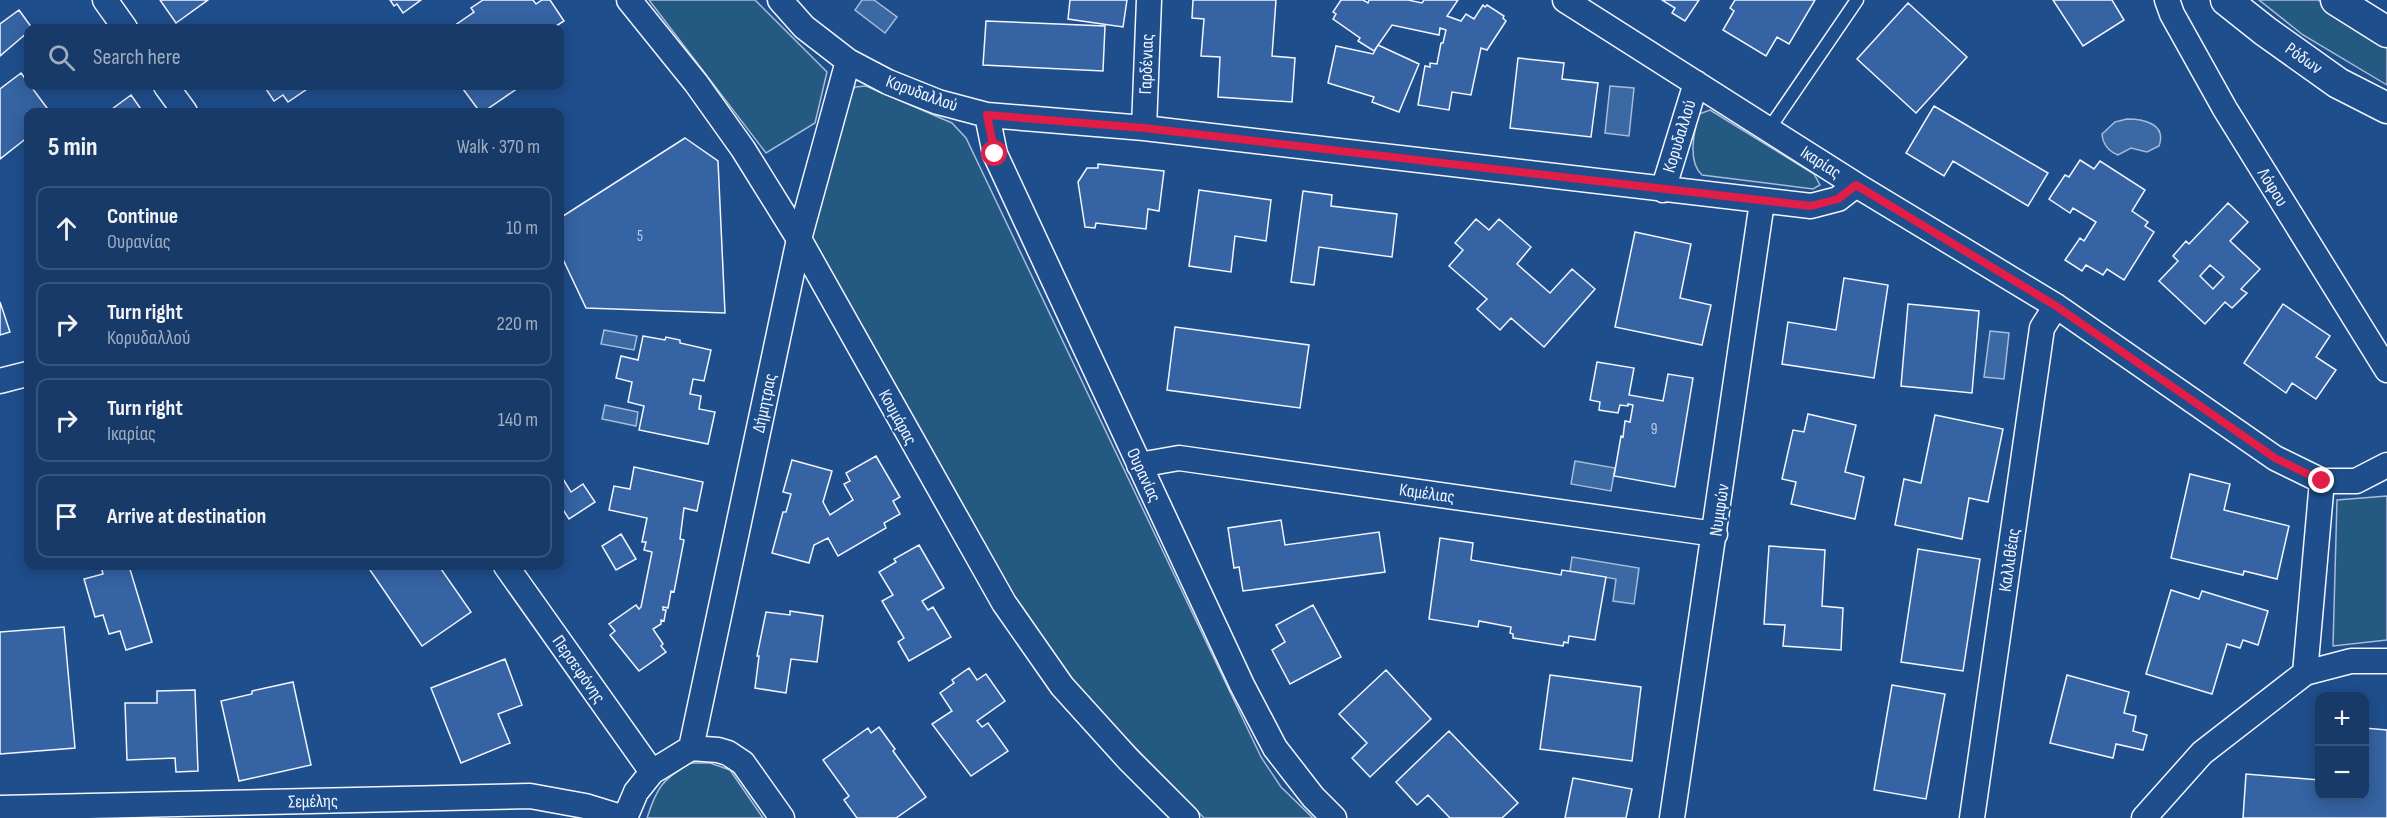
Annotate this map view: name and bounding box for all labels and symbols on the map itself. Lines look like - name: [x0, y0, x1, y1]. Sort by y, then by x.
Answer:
- street label: Γαρδένιας: [1135, 33, 1158, 95]
- street label: Ρόδων: [2281, 38, 2326, 79]
- street label: Κορυδαλλού: [883, 71, 961, 116]
- street label: Κορυδαλλού: [1658, 97, 1700, 175]
- route start: [981, 140, 1007, 166]
- street label: Ικαρίας: [1797, 142, 1845, 183]
- street label: Λόφου: [2252, 163, 2292, 210]
- house number: 5: [637, 227, 643, 246]
- street label: Δήμητρας: [748, 372, 781, 435]
- street label: Κουμάρας: [874, 386, 921, 449]
- house number: 9: [1651, 420, 1657, 439]
- street label: Ουρανίας: [1122, 445, 1165, 506]
- route end: [2308, 467, 2334, 493]
- street label: Καμέλιας: [1398, 479, 1456, 508]
- street label: Νυμφών: [1705, 482, 1734, 538]
- street label: Καλλιθέας: [1995, 527, 2024, 593]
- street label: Περσεφόνης: [548, 631, 610, 707]
- street label: Σεμέλης: [288, 791, 338, 812]

